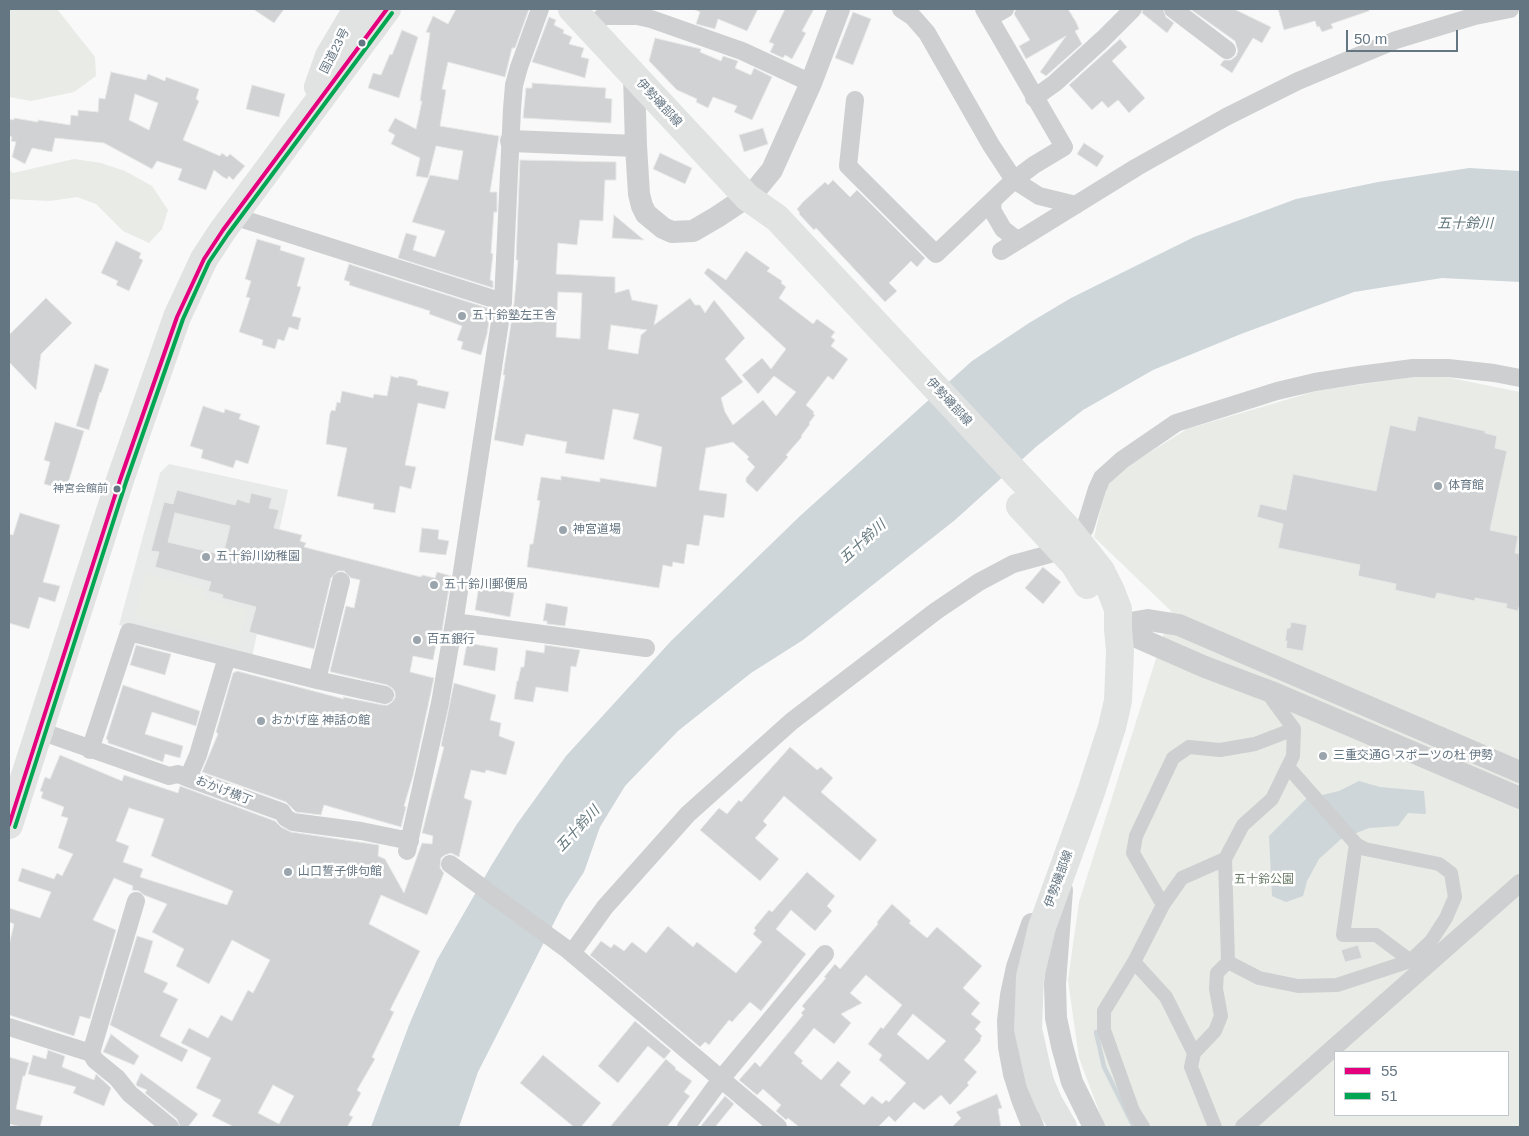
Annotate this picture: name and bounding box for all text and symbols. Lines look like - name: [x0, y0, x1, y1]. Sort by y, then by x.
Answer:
- scale bar: [1349, 20, 1462, 52]
- street label: 国道23号: [317, 26, 353, 76]
- text: 50 m: [1354, 30, 1387, 47]
- unlabelled marker: [357, 38, 367, 48]
- street label: 伊勢磯部線: [633, 76, 685, 130]
- water label: 五十鈴川: [1437, 216, 1493, 232]
- place label: 五十鈴塾左王舎: [472, 309, 556, 323]
- marker: 五十鈴塾左王舎: [456, 310, 468, 322]
- street label: 伊勢磯部線: [923, 375, 975, 429]
- place label: 体育館: [1448, 479, 1484, 493]
- marker: 体育館: [1432, 480, 1444, 492]
- place label: 神宮会館前: [53, 482, 108, 496]
- marker: 神宮会館前: [112, 484, 122, 494]
- water label: 五十鈴川: [837, 517, 889, 567]
- place label: 神宮道場: [573, 523, 621, 537]
- marker: 神宮道場: [557, 524, 569, 536]
- place label: 五十鈴川幼稚園: [216, 550, 300, 564]
- marker: 五十鈴川幼稚園: [200, 551, 212, 563]
- place label: 五十鈴川郵便局: [444, 578, 528, 592]
- marker: 五十鈴川郵便局: [428, 579, 440, 591]
- place label: 百五銀行: [427, 633, 475, 647]
- marker: 百五銀行: [411, 634, 423, 646]
- place label: おかげ座 神話の館: [271, 714, 370, 728]
- marker: おかげ座 神話の館: [255, 715, 267, 727]
- place label: 三重交通G スポーツの杜 伊勢: [1333, 749, 1493, 763]
- marker: 三重交通G スポーツの杜 伊勢: [1317, 750, 1329, 762]
- street label: おかげ横丁: [193, 774, 255, 808]
- water label: 五十鈴川: [553, 803, 603, 855]
- street label: 伊勢磯部線: [1042, 848, 1076, 910]
- place label: 山口誓子俳句館: [298, 865, 382, 879]
- marker: 山口誓子俳句館: [282, 866, 294, 878]
- park label: 五十鈴公園: [1234, 873, 1294, 887]
- legend: [1334, 1051, 1509, 1116]
- text: 55: [1381, 1062, 1398, 1079]
- text: 51: [1381, 1087, 1398, 1104]

